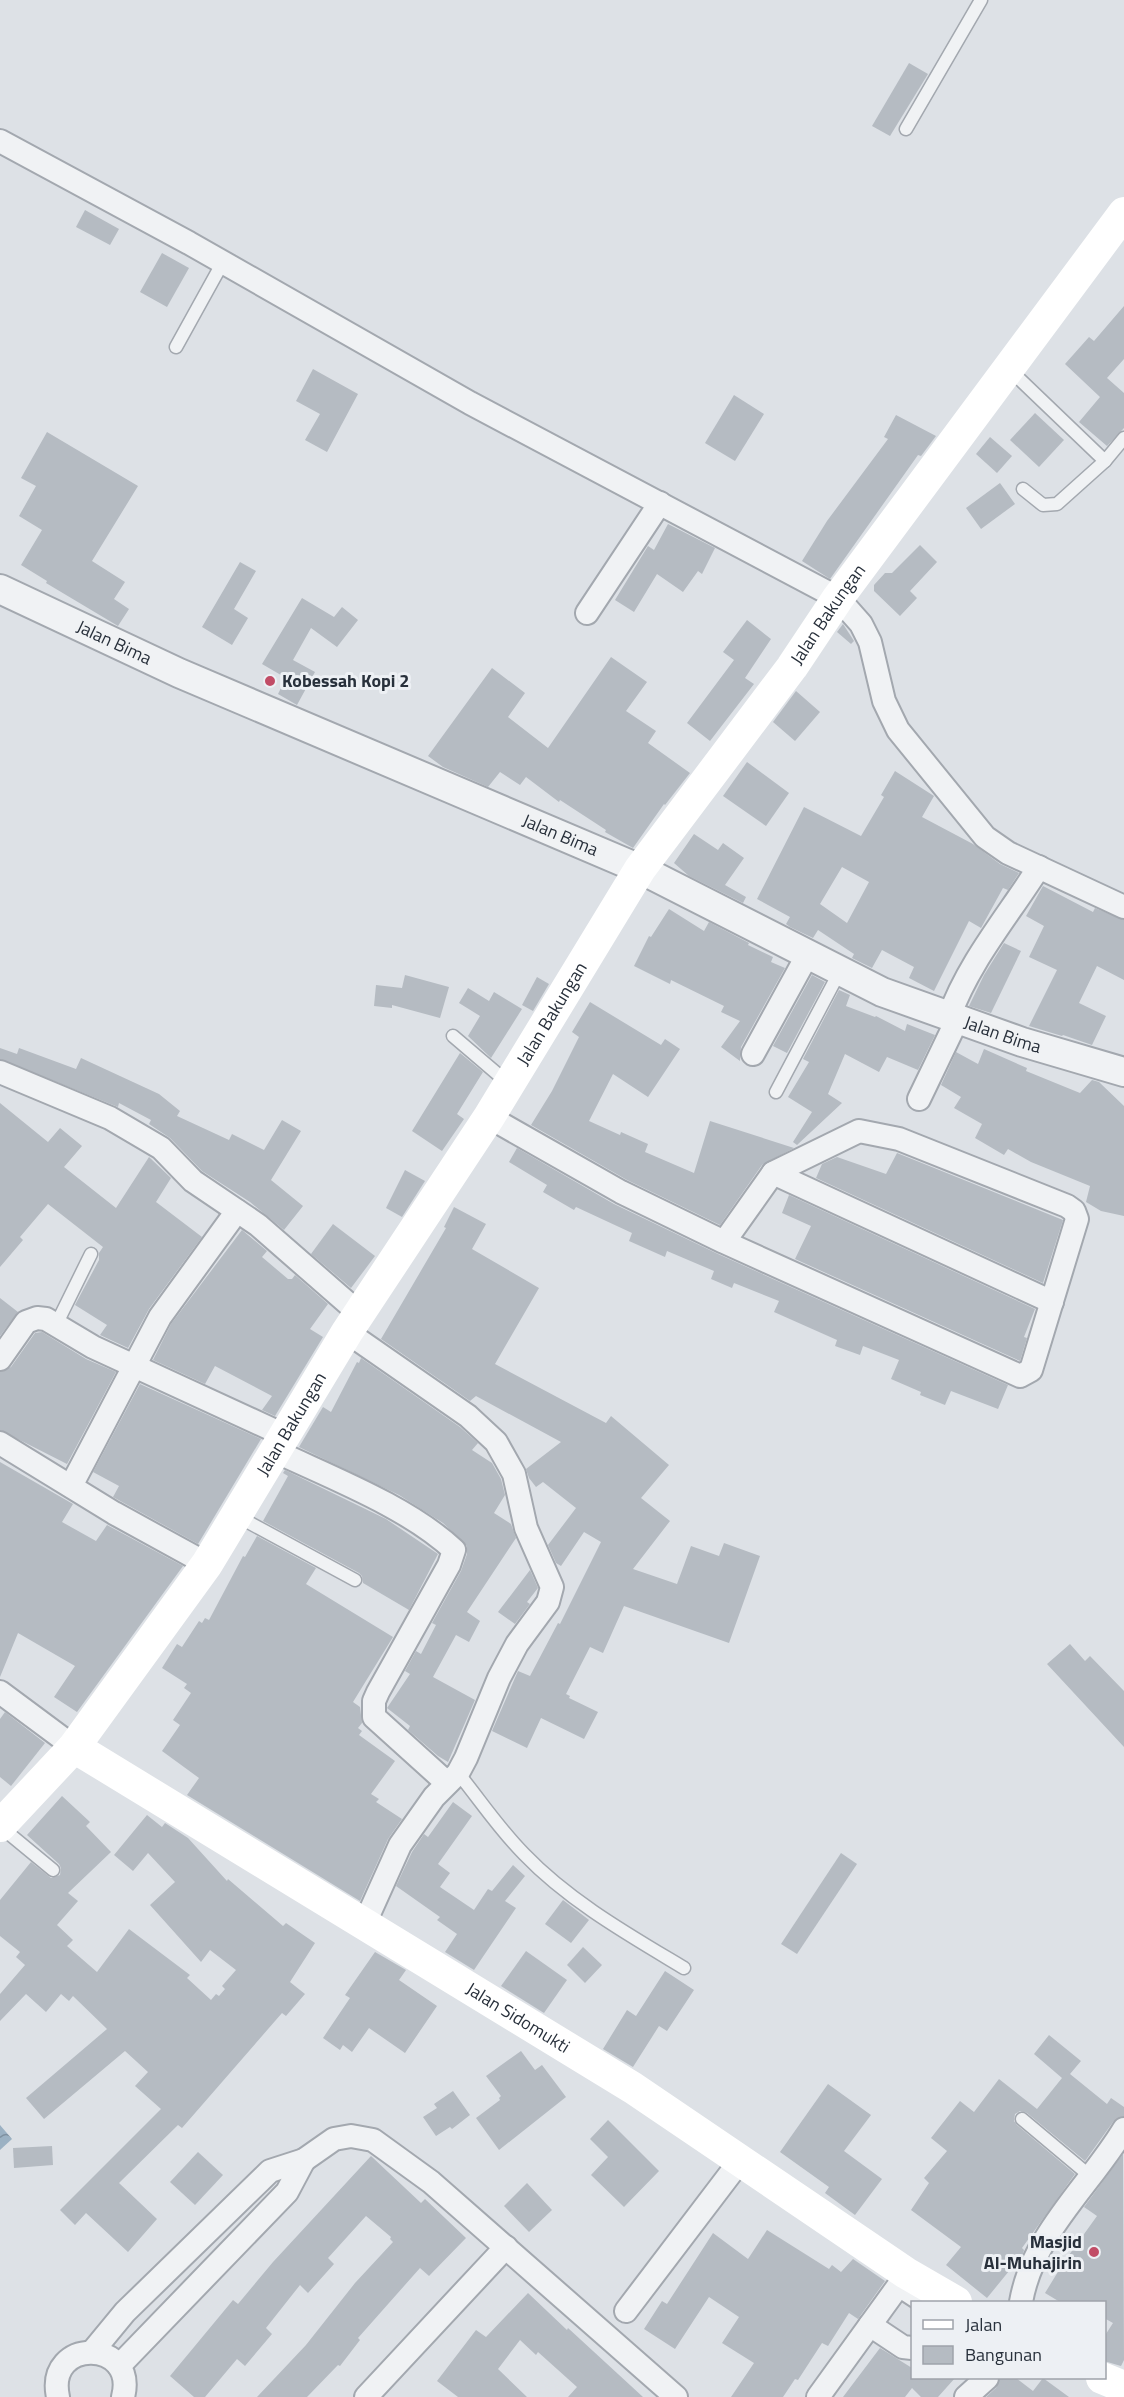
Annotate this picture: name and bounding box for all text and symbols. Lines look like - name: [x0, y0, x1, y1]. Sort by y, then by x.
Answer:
- street label: Jalan Bakungan: [783, 558, 872, 670]
- street label: Jalan Bima: [72, 613, 156, 671]
- place label: Kobessah Kopi 2: [282, 667, 409, 694]
- marker: Kobessah Kopi 2: [263, 674, 277, 688]
- street label: Jalan Bima: [518, 807, 603, 863]
- street label: Jalan Bakungan: [509, 956, 593, 1070]
- street label: Jalan Bima: [960, 1008, 1044, 1060]
- street label: Jalan Bakungan: [249, 1367, 333, 1481]
- street label: Jalan Sidomukti: [461, 1975, 575, 2059]
- place label: Masjid Al-Muhajirin: [984, 2228, 1082, 2276]
- marker: Masjid Al-Muhajirin: [1087, 2245, 1101, 2259]
- legend: [911, 2301, 1106, 2379]
- text: Jalan: [965, 2311, 1002, 2338]
- text: Bangunan: [965, 2341, 1042, 2368]

